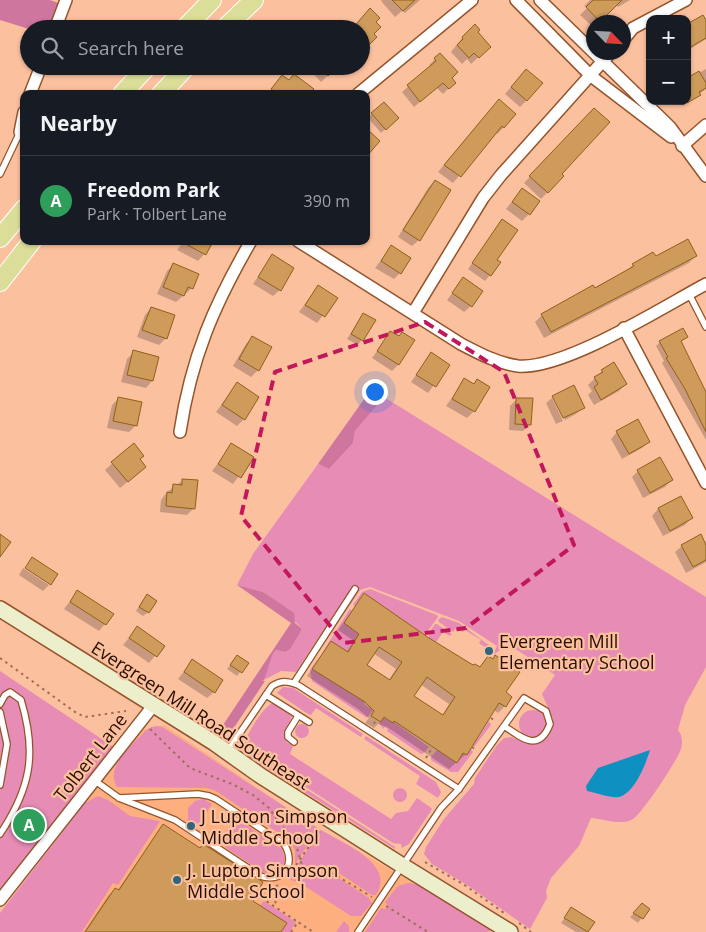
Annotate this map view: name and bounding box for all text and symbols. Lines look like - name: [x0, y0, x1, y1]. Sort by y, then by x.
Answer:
- north arrow: [586, 15, 631, 60]
- map controls: [646, 15, 691, 105]
- button: +: [646, 15, 691, 60]
- search box: [20, 20, 370, 75]
- icon: search: [38, 34, 66, 62]
- text: Search here: [78, 35, 184, 61]
- button: −: [646, 60, 691, 105]
- text: Nearby: [40, 109, 117, 137]
- text: Freedom Park: [87, 177, 220, 203]
- text: A: [50, 190, 62, 212]
- text: 390 m: [304, 190, 350, 212]
- text: Park · Tolbert Lane: [87, 203, 227, 225]
- your location: [362, 379, 388, 405]
- place label: Evergreen Mill Elementary School: [499, 629, 655, 674]
- street label: Evergreen Mill Road Southeast: [87, 635, 315, 795]
- marker: Evergreen Mill Elementary School: [483, 645, 495, 657]
- street label: Tolbert Lane: [48, 708, 132, 806]
- place label: J Lupton Simpson Middle School: [199, 804, 347, 849]
- pin: A: [13, 806, 45, 844]
- marker: J Lupton Simpson Middle School: [185, 820, 197, 832]
- place label: J. Lupton Simpson Middle School: [185, 858, 338, 903]
- marker: J. Lupton Simpson Middle School: [171, 874, 183, 886]

